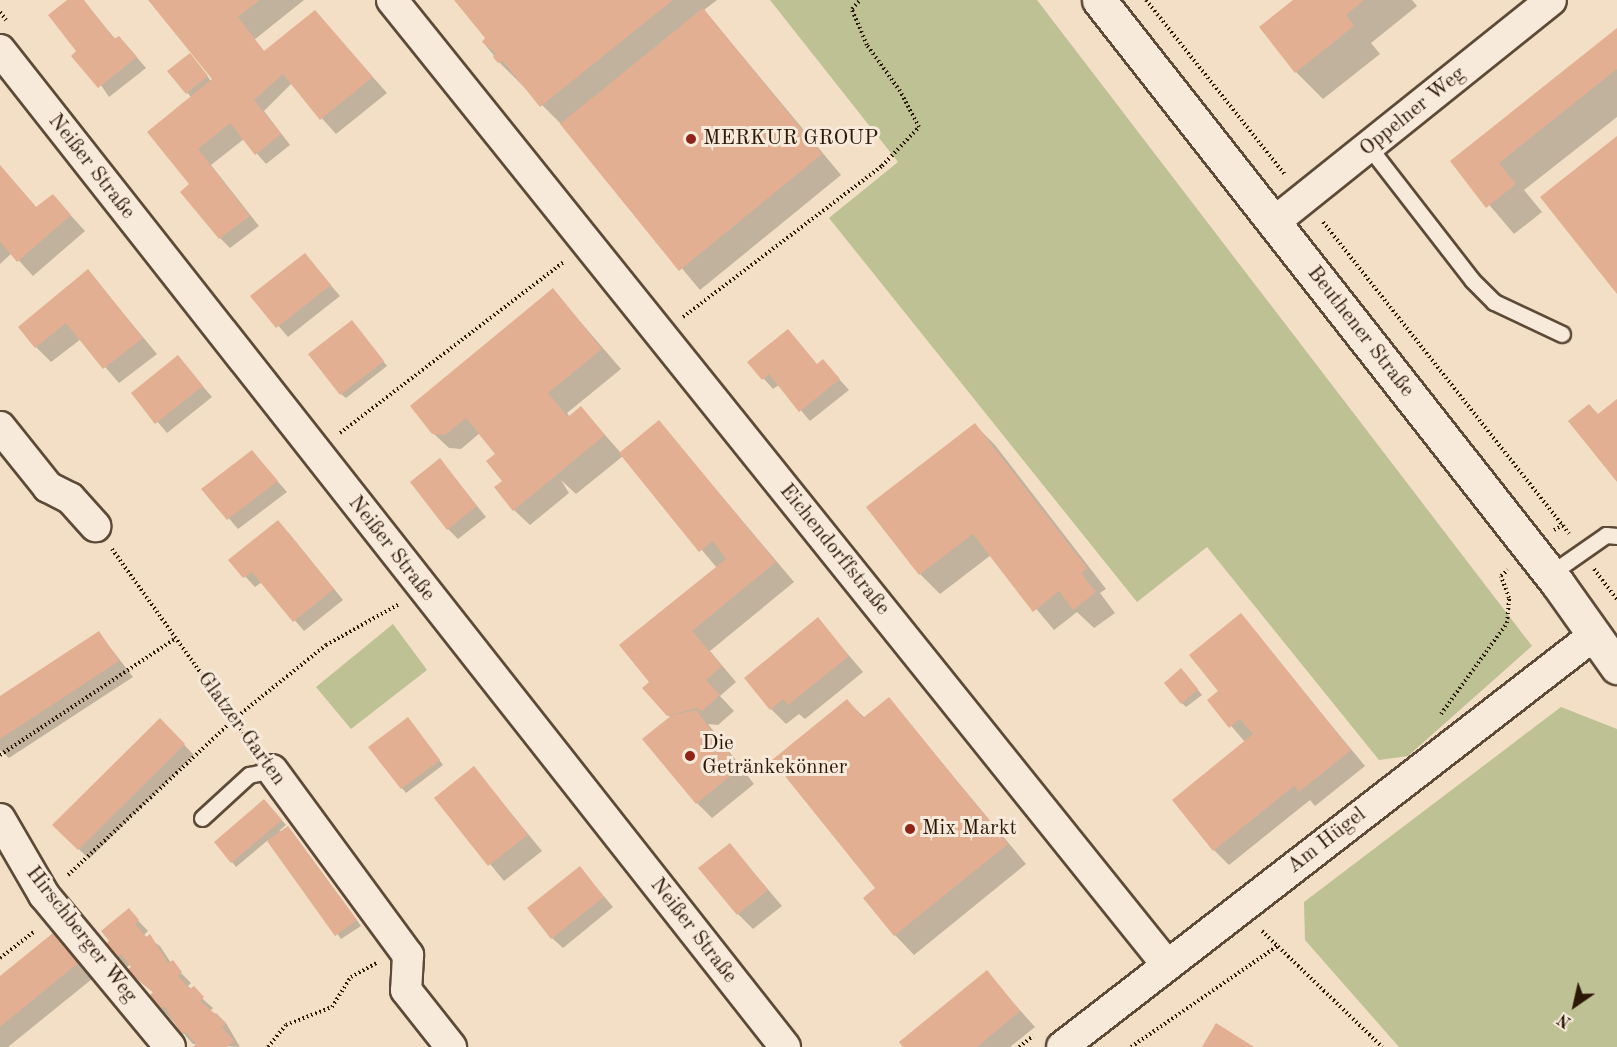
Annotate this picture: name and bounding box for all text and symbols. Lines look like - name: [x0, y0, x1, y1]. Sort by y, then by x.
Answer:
- street label: Oppelner Weg: [1355, 62, 1471, 162]
- street label: Neißer Straße: [42, 109, 140, 225]
- place label: MERKUR GROUP: [703, 126, 878, 152]
- marker: MERKUR GROUP: [684, 132, 698, 146]
- street label: Beuthener Straße: [1301, 261, 1419, 403]
- street label: Eichendorffstraße: [773, 479, 895, 621]
- street label: Neißer Straße: [342, 491, 440, 607]
- street label: Glatzer Garten: [191, 667, 291, 791]
- place label: Die Getränkekönner: [702, 731, 847, 781]
- marker: Die Getränkekönner: [683, 749, 697, 763]
- street label: Am Hügel: [1283, 802, 1371, 880]
- place label: Mix Markt: [922, 816, 1017, 842]
- marker: Mix Markt: [903, 822, 917, 836]
- street label: Hirschberger Weg: [20, 862, 142, 1008]
- street label: Neißer Straße: [644, 873, 742, 989]
- north arrow: [1545, 975, 1605, 1035]
- text: N: [1555, 1010, 1574, 1030]

